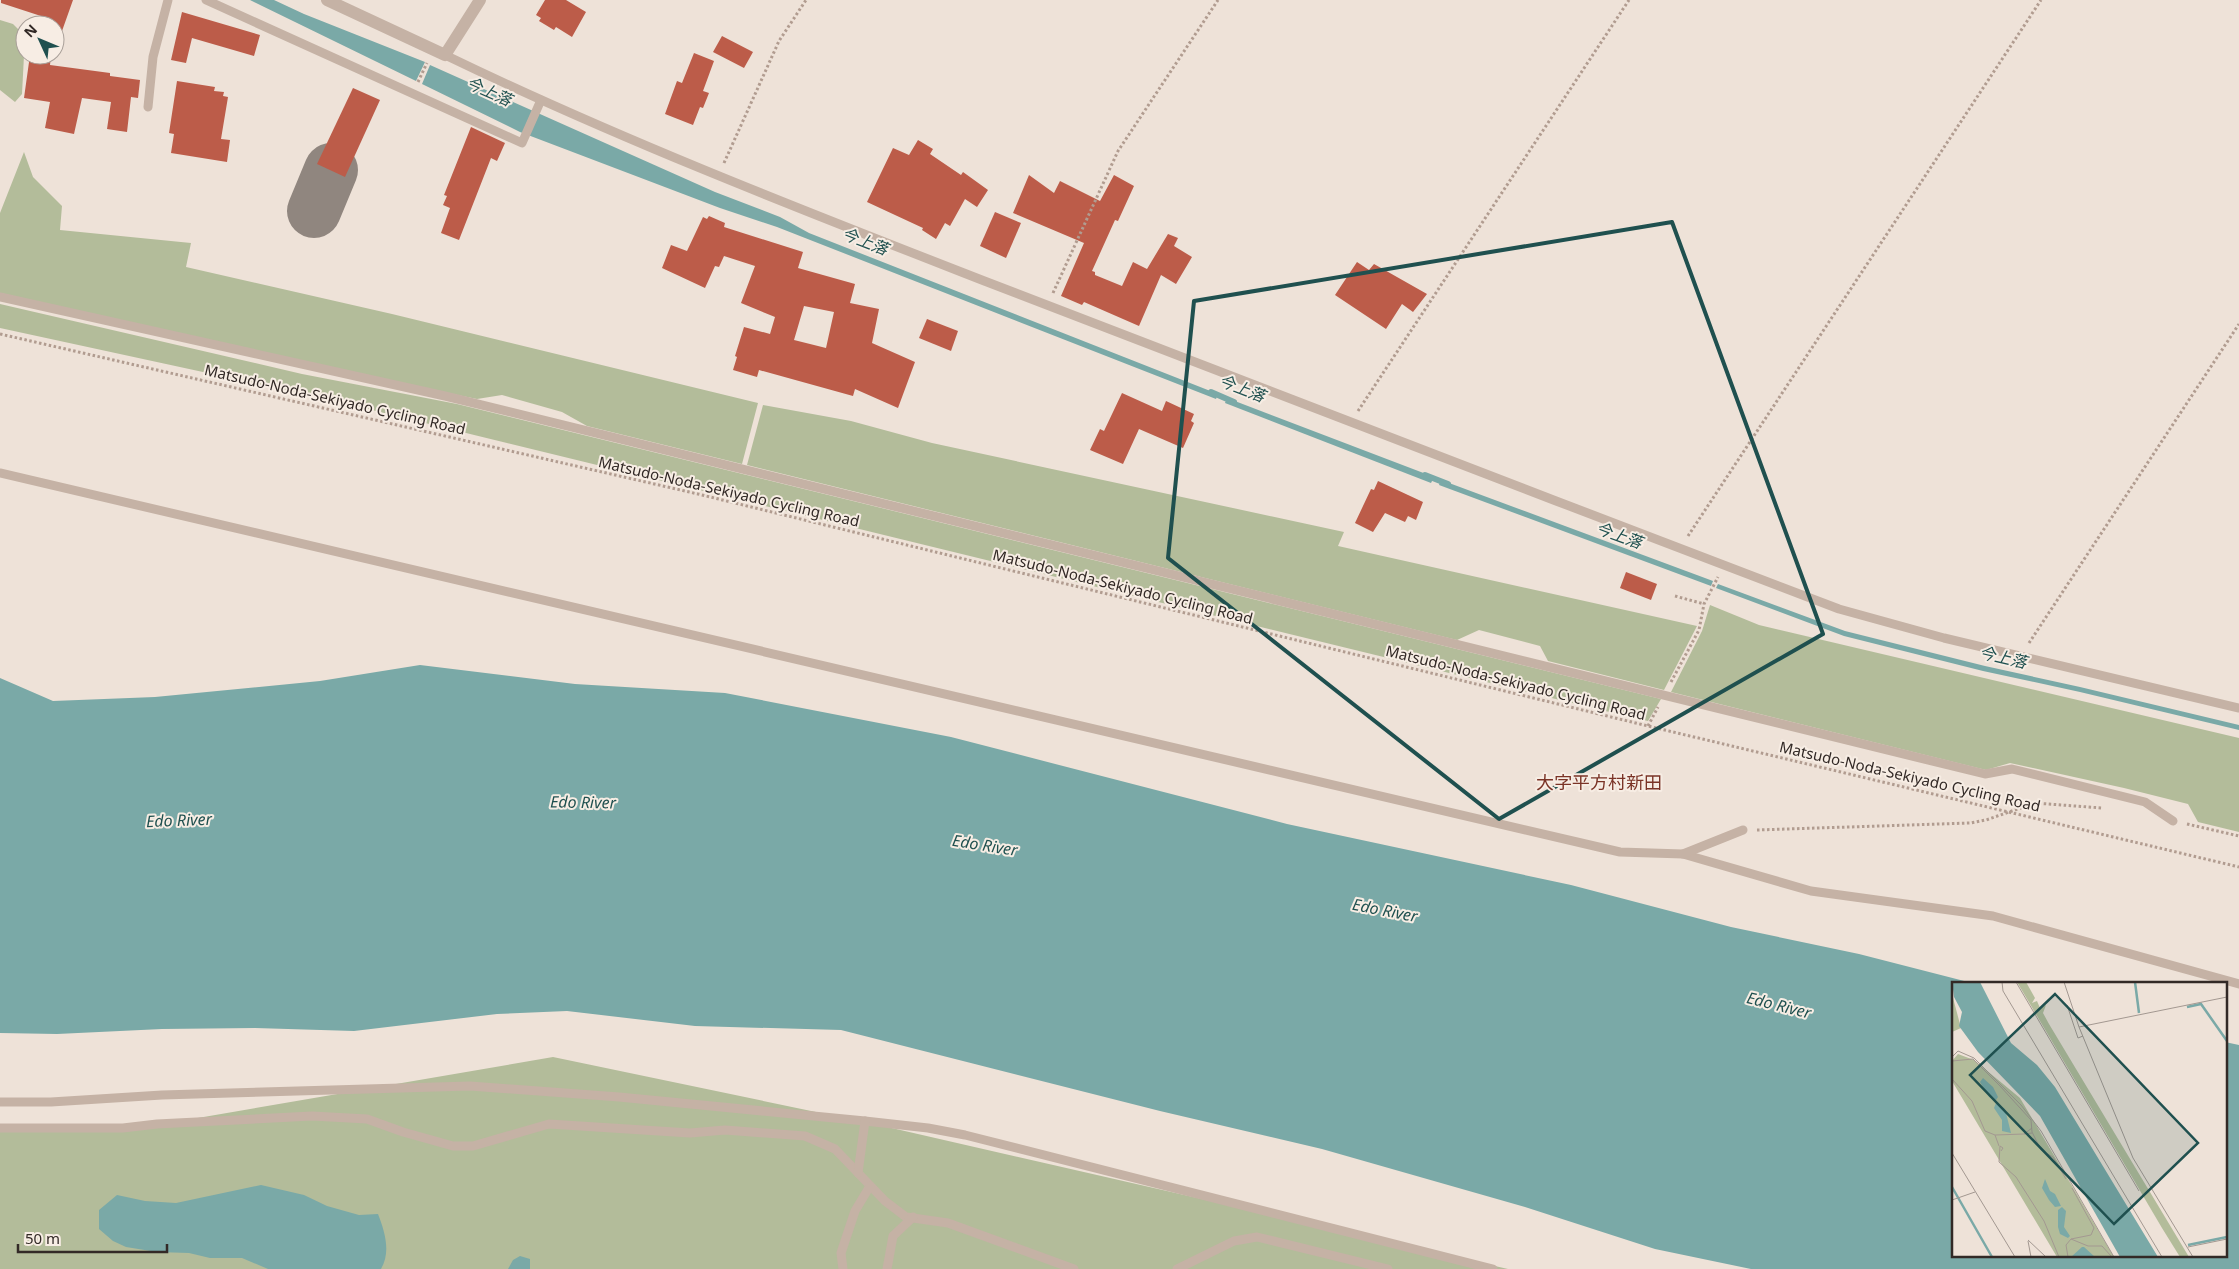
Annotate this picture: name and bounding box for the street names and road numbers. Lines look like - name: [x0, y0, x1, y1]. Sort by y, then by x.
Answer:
- street label: Matsudo-Noda-Sekiyado Cycling Road: [203, 359, 467, 439]
- street label: Matsudo-Noda-Sekiyado Cycling Road: [597, 451, 861, 531]
- street label: Matsudo-Noda-Sekiyado Cycling Road: [991, 544, 1255, 628]
- street label: Matsudo-Noda-Sekiyado Cycling Road: [1384, 640, 1648, 724]
- street label: Matsudo-Noda-Sekiyado Cycling Road: [1778, 736, 2042, 816]

